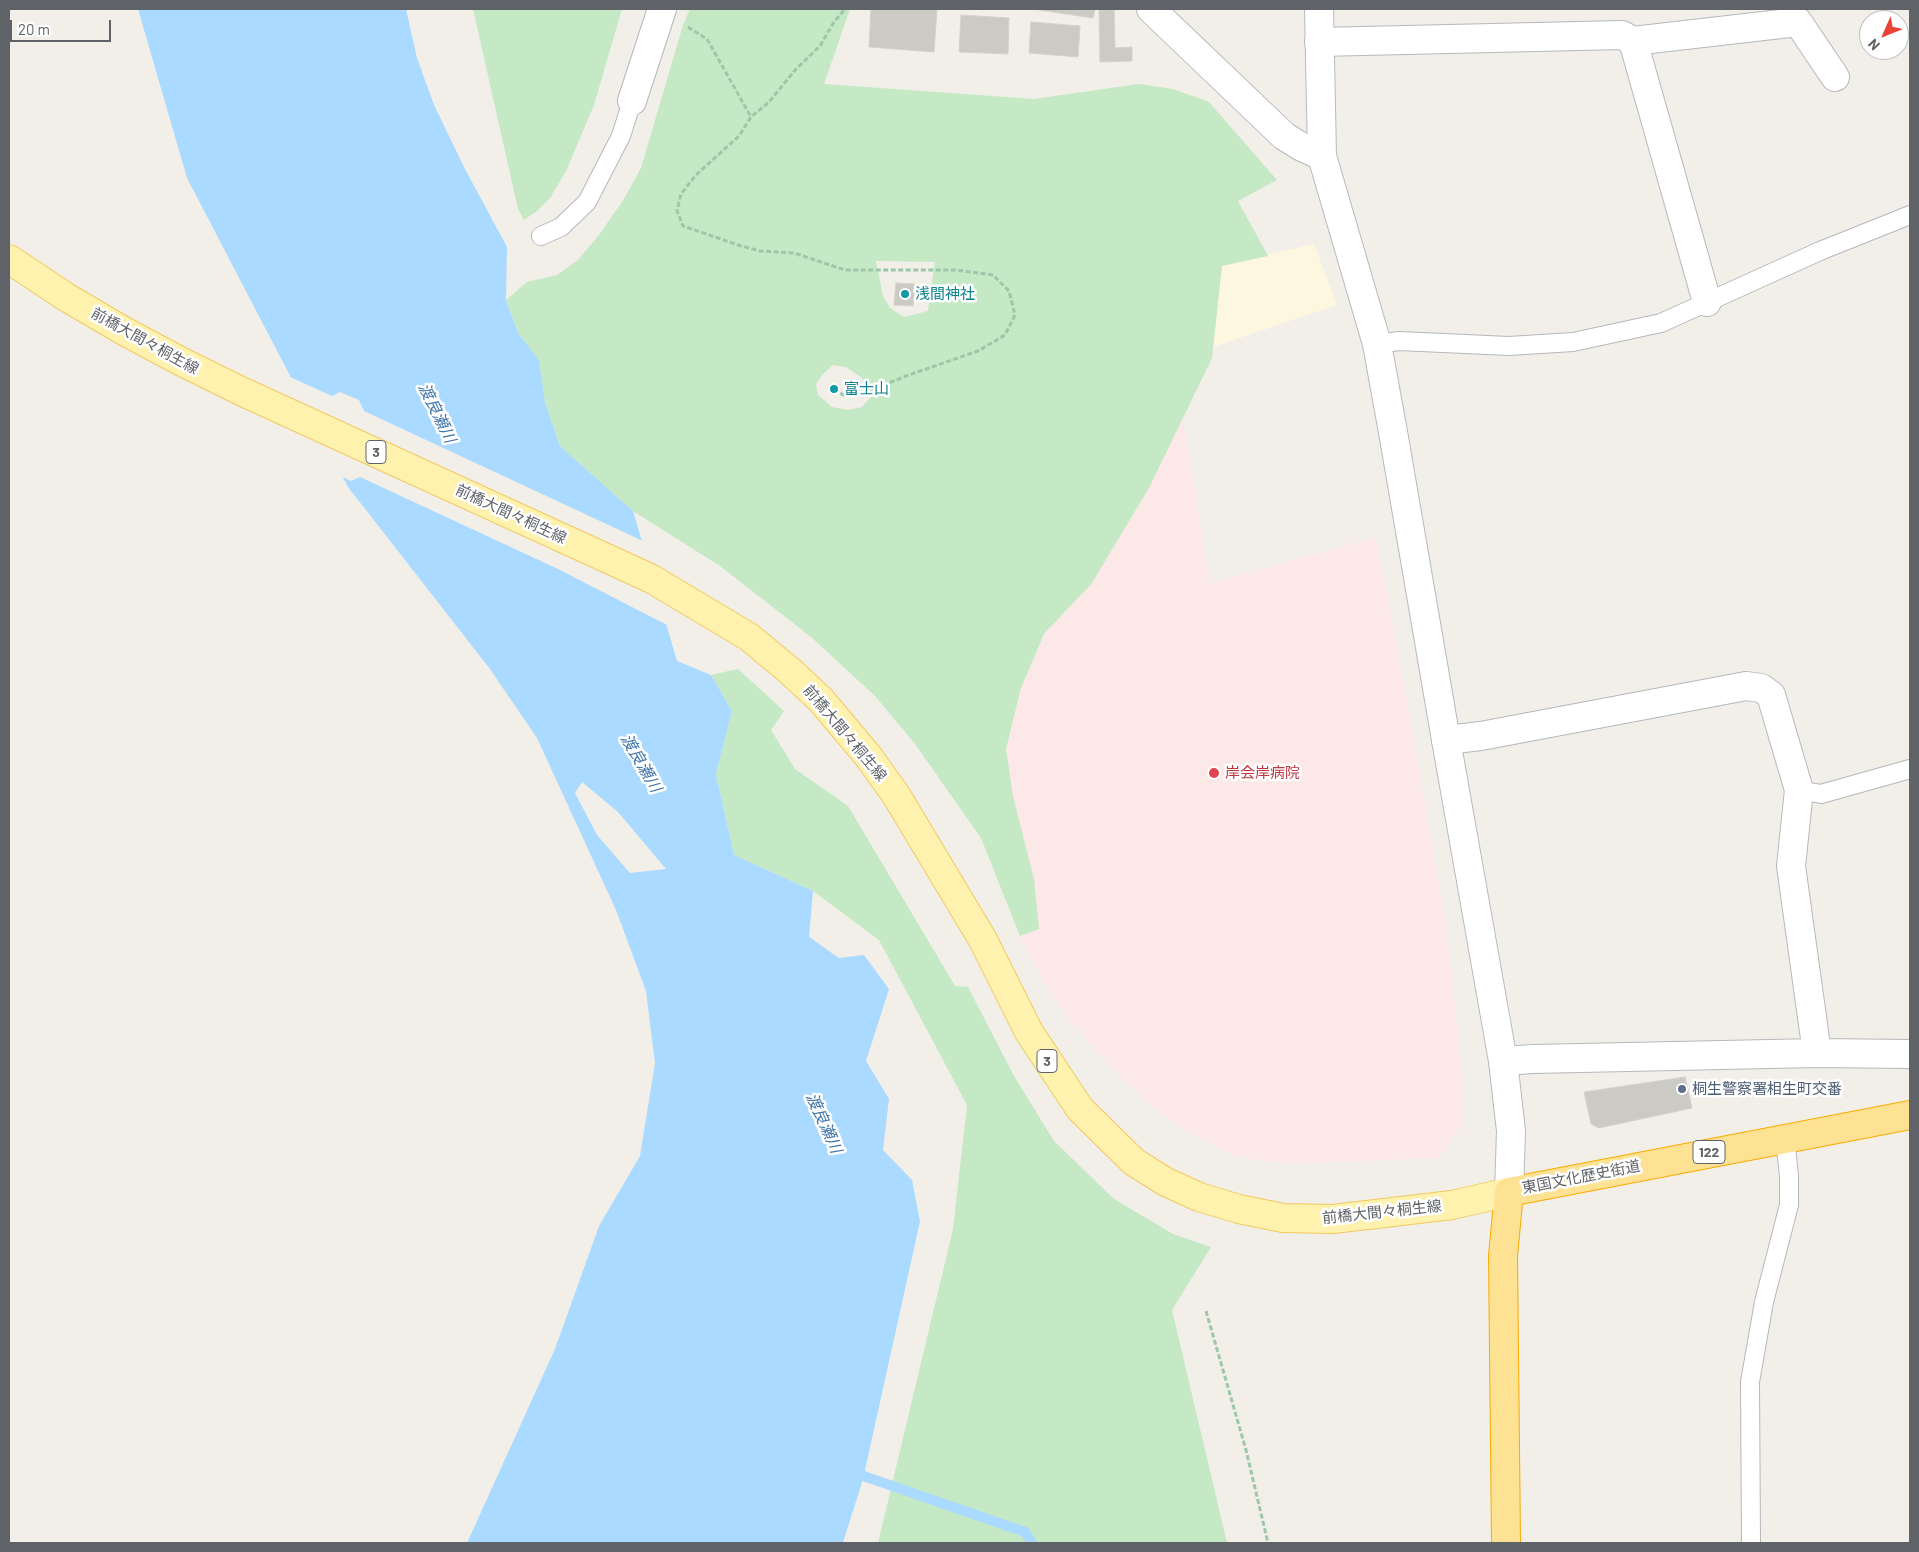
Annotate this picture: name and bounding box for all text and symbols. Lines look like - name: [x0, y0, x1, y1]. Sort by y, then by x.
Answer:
- scale bar: [12, 10, 114, 42]
- north arrow: [1859, 10, 1909, 60]
- text: 20 m: [18, 20, 50, 38]
- text: N: [1864, 36, 1883, 54]
- place label: 浅間神社: [915, 285, 975, 303]
- marker: 浅間神社: [899, 288, 911, 300]
- street label: 前橋大間々桐生線: [88, 304, 202, 378]
- water label: 渡良瀬川: [414, 380, 460, 446]
- place label: 富士山: [844, 380, 889, 398]
- marker: 富士山: [828, 383, 840, 395]
- road number: 3: [366, 441, 386, 464]
- street label: 前橋大間々桐生線: [453, 480, 569, 548]
- street label: 前橋大間々桐生線: [800, 681, 890, 785]
- water label: 渡良瀬川: [617, 730, 665, 796]
- place label: 岸会岸病院: [1225, 764, 1300, 782]
- marker: 岸会岸病院: [1207, 766, 1221, 780]
- road number: 3: [1037, 1050, 1057, 1072]
- place label: 桐生警察署相生町交番: [1692, 1080, 1842, 1098]
- marker: 桐生警察署相生町交番: [1676, 1083, 1688, 1095]
- water label: 渡良瀬川: [802, 1090, 846, 1156]
- road number: 122: [1693, 1140, 1725, 1164]
- street label: 東国文化歴史街道: [1520, 1157, 1642, 1197]
- street label: 前橋大間々桐生線: [1321, 1197, 1443, 1227]

